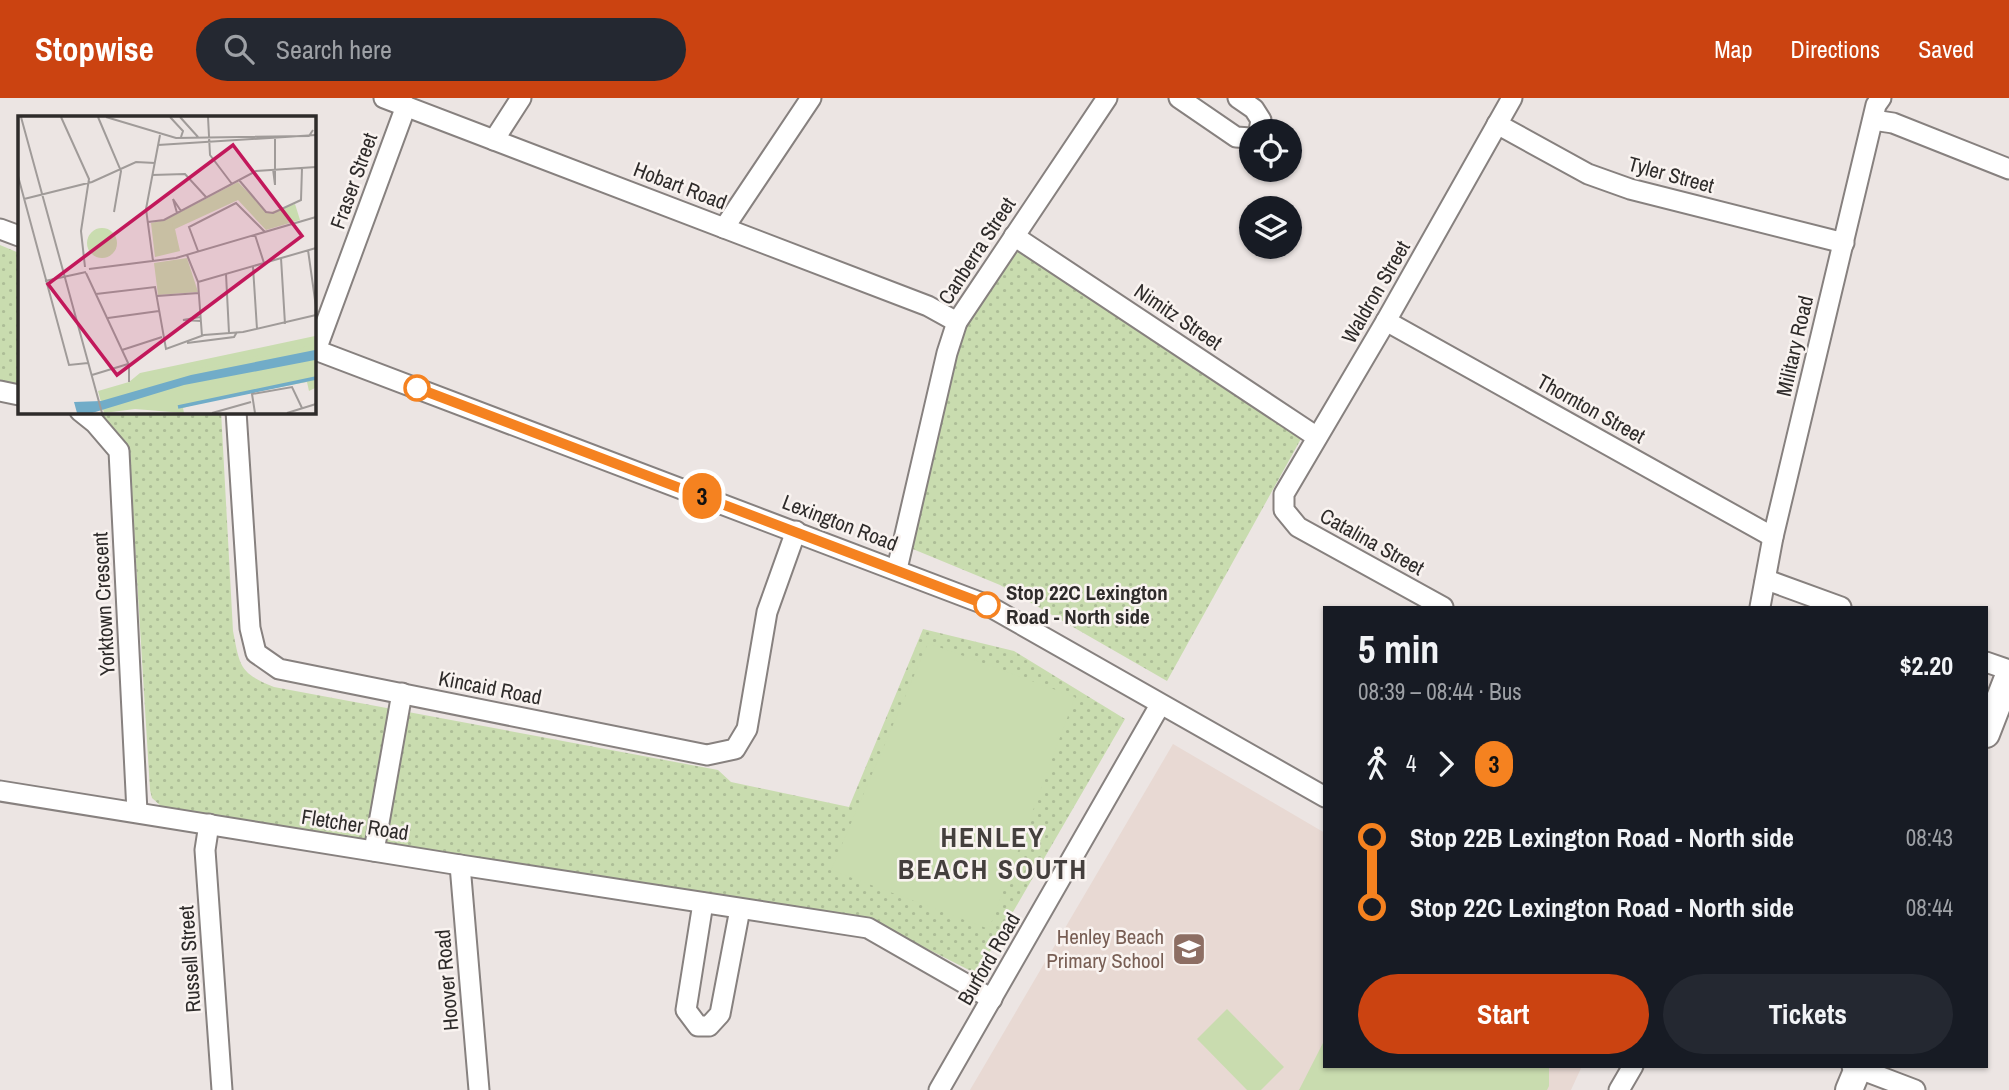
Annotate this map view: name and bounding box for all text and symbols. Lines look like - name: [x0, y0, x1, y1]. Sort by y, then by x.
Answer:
- search box: [196, 18, 686, 81]
- text: Stopwise: [35, 27, 154, 71]
- icon: search: [220, 30, 258, 68]
- text: Search here: [276, 32, 392, 67]
- text: Map: [1714, 33, 1752, 65]
- text: Directions: [1790, 33, 1880, 65]
- text: Saved: [1918, 33, 1974, 65]
- inset map: [18, 116, 315, 413]
- map controls: [1239, 119, 1302, 259]
- button: locate: [1239, 119, 1302, 182]
- street label: Fraser Street: [323, 128, 384, 233]
- street label: Tyler Street: [1625, 149, 1718, 200]
- street label: Hobart Road: [629, 155, 731, 217]
- street label: Canberra Street: [931, 191, 1022, 310]
- button: layers: [1239, 196, 1302, 259]
- street label: Waldron Street: [1334, 235, 1417, 348]
- street label: Nimitz Street: [1129, 276, 1228, 357]
- street label: Military Road: [1769, 293, 1820, 399]
- street label: Thornton Street: [1532, 367, 1651, 450]
- unlabelled marker: [404, 375, 430, 401]
- line badge: 3: [679, 473, 725, 519]
- text: 3: [697, 480, 707, 512]
- street label: Lexington Road: [778, 487, 902, 558]
- street label: Catalina Street: [1315, 501, 1430, 582]
- street label: Yorktown Crescent: [85, 531, 122, 677]
- place label: Stop 22C Lexington Road - North side: [1006, 578, 1168, 631]
- marker: Stop 22C Lexington Road - North side: [974, 592, 1000, 618]
- text: 5 min: [1358, 624, 1439, 675]
- text: $2.20: [1900, 648, 1953, 683]
- street label: Kincaid Road: [436, 663, 544, 712]
- text: 08:39 – 08:44 · Bus: [1358, 676, 1522, 707]
- icon: walk: [1358, 745, 1396, 783]
- icon: forward: [1427, 745, 1465, 783]
- text: 4: [1406, 748, 1417, 779]
- text: 3: [1489, 748, 1499, 780]
- street label: Fletcher Road: [299, 802, 411, 847]
- district label: HENLEY BEACH SOUTH: [898, 818, 1088, 888]
- text: Stop 22B Lexington Road - North side: [1410, 820, 1794, 855]
- text: 08:43: [1906, 822, 1953, 853]
- text: Stop 22C Lexington Road - North side: [1410, 890, 1794, 925]
- text: 08:44: [1906, 892, 1953, 923]
- street label: Russell Street: [171, 904, 208, 1014]
- street label: Burford Road: [950, 907, 1027, 1010]
- place label: Henley Beach Primary School: [1046, 922, 1164, 975]
- street label: Hoover Road: [428, 928, 465, 1032]
- school or university icon: Henley Beach Primary School: [1170, 930, 1208, 968]
- button: Start: [1358, 974, 1649, 1054]
- button: Tickets: [1663, 974, 1953, 1054]

